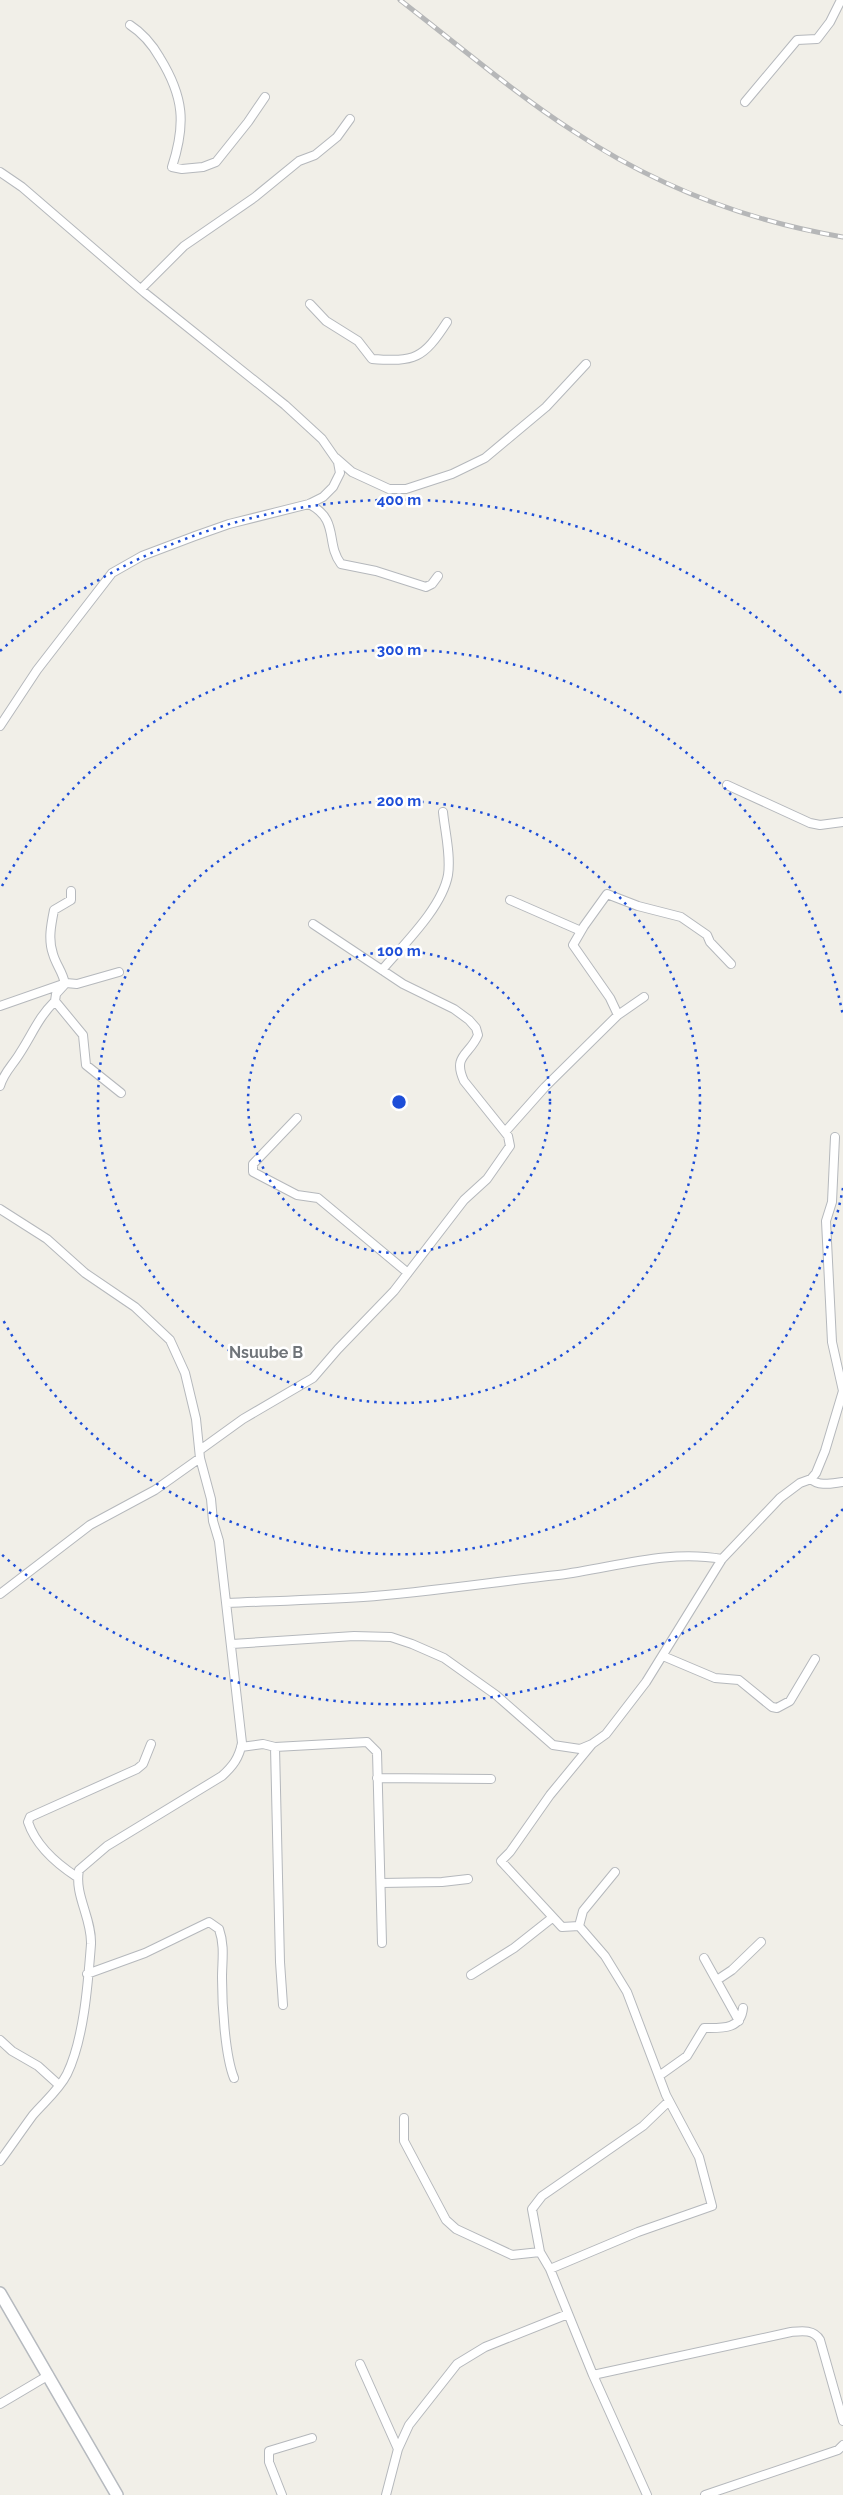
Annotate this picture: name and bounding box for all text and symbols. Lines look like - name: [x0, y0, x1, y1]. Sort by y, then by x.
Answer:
- text: 400 m: [377, 491, 421, 509]
- text: 300 m: [377, 641, 421, 659]
- text: 200 m: [377, 792, 421, 810]
- text: 100 m: [377, 942, 421, 960]
- centre of rings: [390, 1093, 408, 1111]
- district label: Nsuube B: [229, 1343, 303, 1362]

